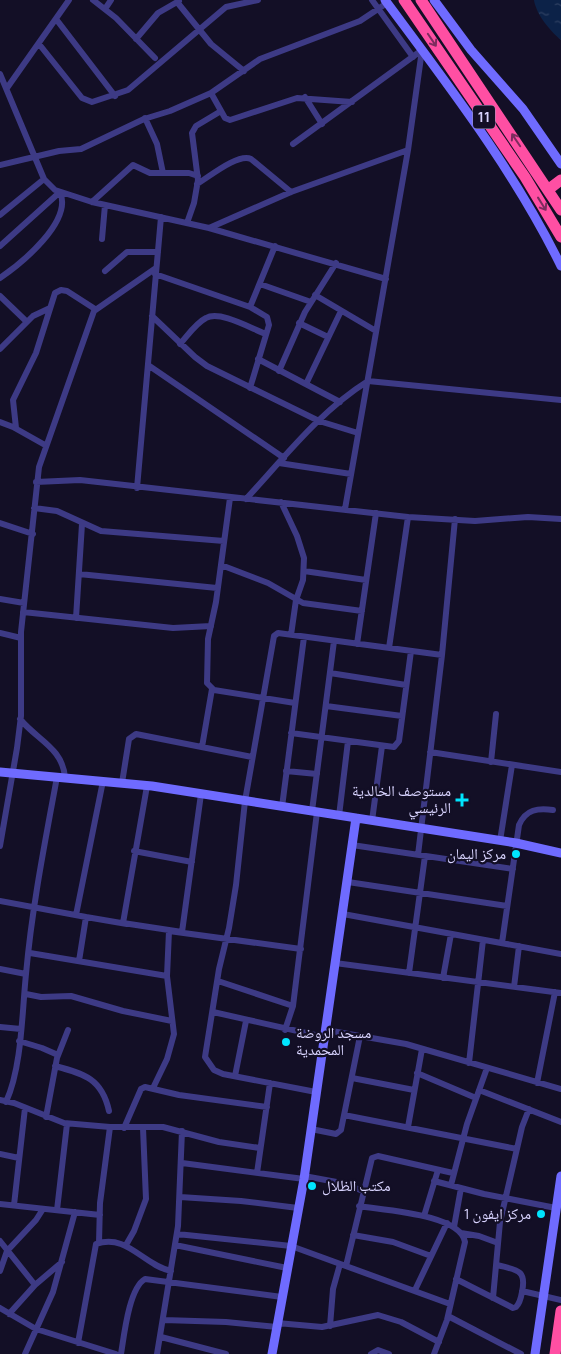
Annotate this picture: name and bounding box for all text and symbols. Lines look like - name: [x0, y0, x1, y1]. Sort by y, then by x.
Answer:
- one-way arrow: [426, 33, 437, 47]
- road number: 11: [473, 105, 495, 128]
- one-way arrow: [510, 133, 520, 147]
- one-way arrow: [537, 196, 547, 210]
- place label: مستوصف الخالدية الرئيسي: [352, 780, 451, 820]
- marker: مستوصف الخالدية الرئيسي: [455, 793, 469, 807]
- place label: مركز اليمان: [447, 843, 506, 864]
- marker: مركز اليمان: [510, 848, 522, 860]
- place label: مسجد الروضة المحمدية: [296, 1022, 371, 1060]
- marker: مسجد الروضة المحمدية: [280, 1036, 292, 1048]
- place label: مكتب الظلال: [322, 1175, 391, 1196]
- marker: مكتب الظلال: [306, 1180, 318, 1192]
- place label: مركز ايفون 1: [464, 1203, 531, 1224]
- marker: مركز ايفون 1: [535, 1208, 547, 1220]

